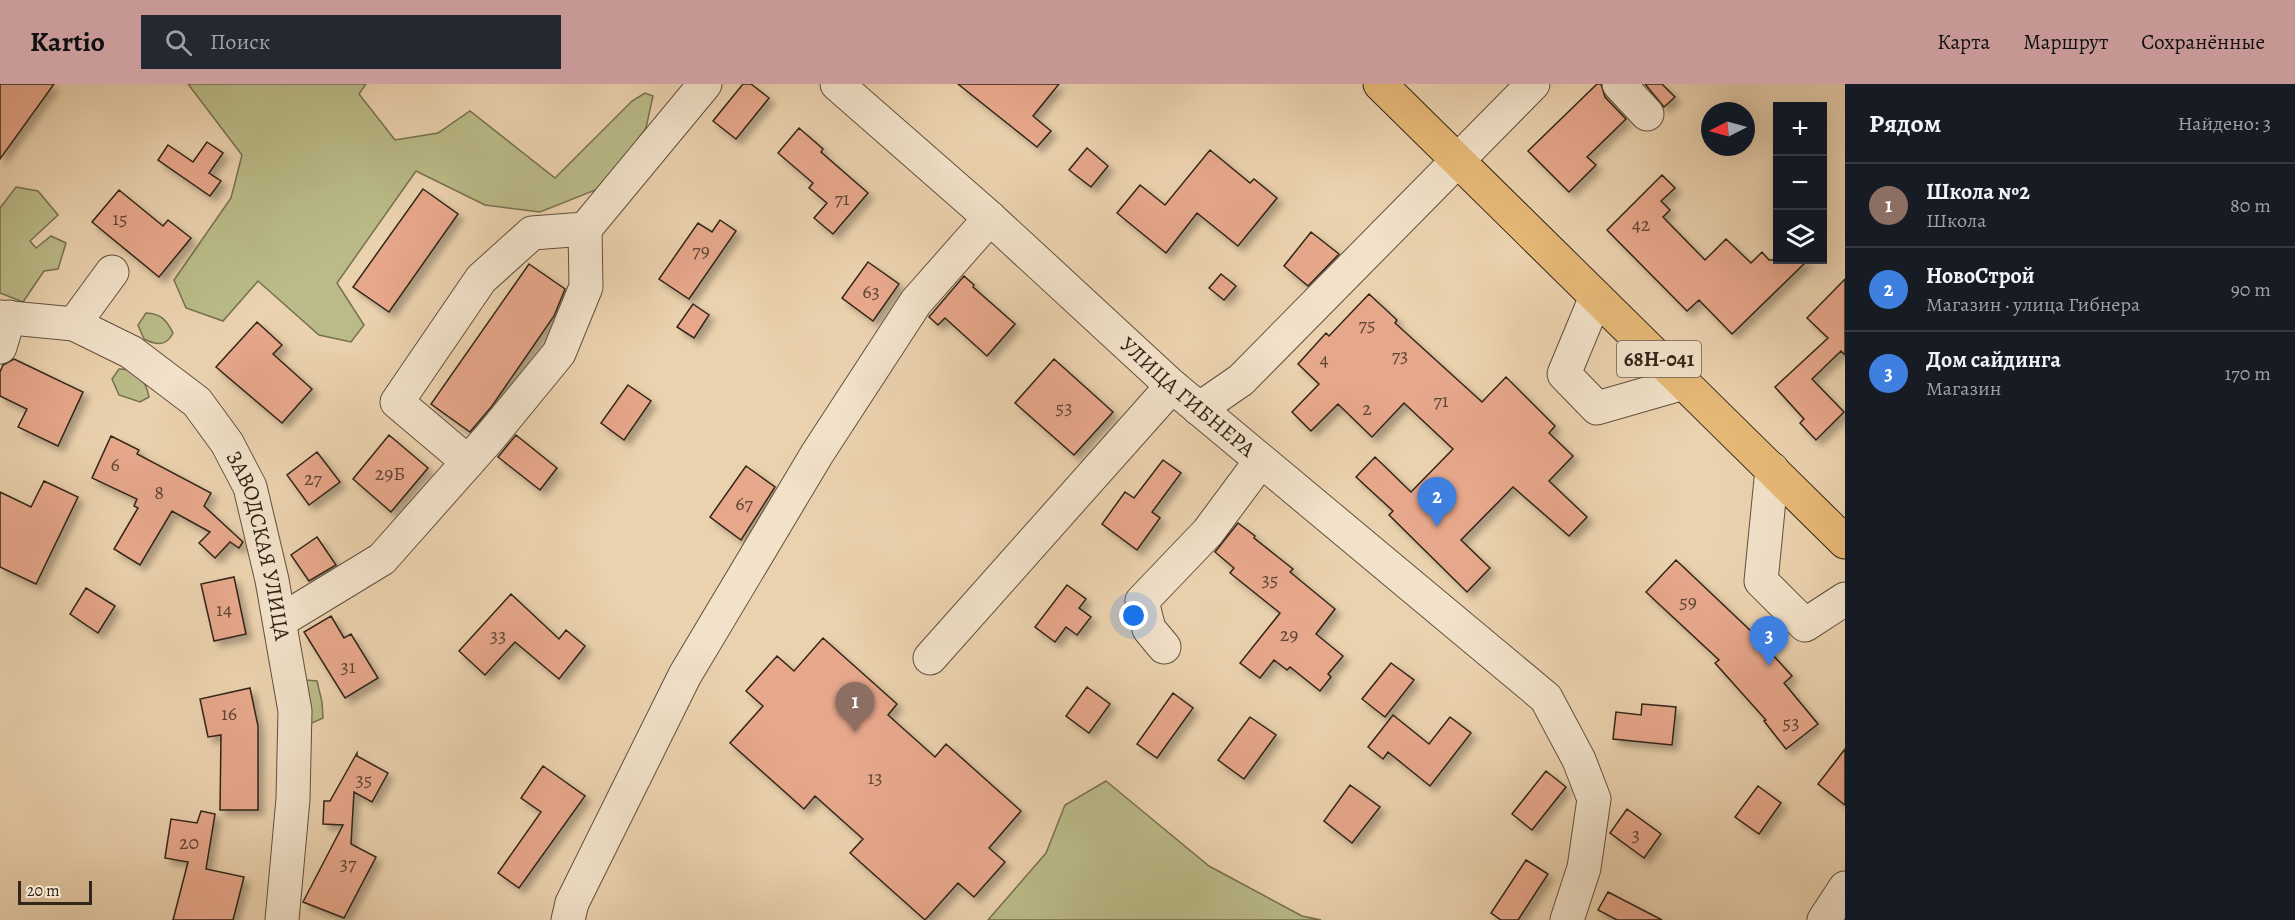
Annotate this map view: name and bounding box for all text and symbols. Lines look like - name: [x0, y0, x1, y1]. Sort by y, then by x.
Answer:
- search box: [141, 15, 561, 69]
- text: Kartio: [30, 23, 105, 61]
- icon: search: [162, 26, 195, 59]
- text: Поиск: [210, 27, 270, 57]
- text: Карта: [1937, 28, 1990, 56]
- text: Маршрут: [2023, 28, 2108, 56]
- text: Сохранённые: [2141, 28, 2265, 56]
- north arrow: [1701, 102, 1755, 156]
- map controls: [1773, 102, 1827, 264]
- button: +: [1773, 102, 1827, 156]
- text: Рядом: [1869, 106, 1941, 141]
- text: Найдено: 3: [2178, 110, 2271, 137]
- button: −: [1773, 156, 1827, 210]
- text: Школа №2: [1926, 177, 2030, 207]
- house number: 71: [834, 185, 850, 212]
- text: 1: [1885, 192, 1892, 219]
- text: 80 m: [2230, 192, 2271, 219]
- house number: 15: [112, 205, 128, 232]
- text: Школа: [1926, 207, 1986, 234]
- button: layers: [1773, 210, 1827, 264]
- house number: 42: [1632, 211, 1651, 238]
- house number: 79: [692, 237, 710, 264]
- text: НовоСтрой: [1926, 261, 2035, 291]
- text: 2: [1884, 276, 1893, 303]
- text: 90 m: [2231, 276, 2271, 303]
- house number: 63: [862, 278, 880, 305]
- text: Магазин · улица Гибнера: [1926, 291, 2140, 318]
- house number: 75: [1359, 311, 1376, 338]
- street label: УЛИЦА ГИБНЕРА: [1113, 330, 1262, 465]
- road number: 68Н-041: [1617, 341, 1701, 377]
- house number: 73: [1392, 342, 1408, 369]
- text: Дом сайдинга: [1926, 345, 2061, 375]
- house number: 4: [1319, 346, 1329, 373]
- text: 3: [1884, 360, 1893, 387]
- text: 170 m: [2225, 360, 2271, 387]
- text: Магазин: [1926, 375, 2001, 402]
- house number: 71: [1433, 387, 1449, 414]
- house number: 53: [1056, 394, 1072, 421]
- house number: 2: [1362, 395, 1372, 422]
- street label: ЗАВОДСКАЯ УЛИЦА: [219, 446, 298, 644]
- house number: 6: [110, 451, 120, 478]
- house number: 29Б: [375, 460, 405, 487]
- house number: 27: [304, 465, 323, 492]
- pin: 2: [1418, 478, 1456, 527]
- house number: 8: [154, 479, 164, 506]
- house number: 67: [735, 490, 753, 517]
- house number: 35: [1262, 566, 1278, 593]
- house number: 59: [1679, 588, 1697, 615]
- house number: 14: [216, 596, 232, 623]
- your location: [1119, 601, 1148, 630]
- pin: 3: [1750, 616, 1788, 666]
- house number: 29: [1280, 621, 1298, 648]
- house number: 33: [490, 622, 506, 649]
- house number: 31: [340, 653, 356, 680]
- pin: 1: [836, 682, 874, 732]
- house number: 16: [221, 700, 237, 727]
- house number: 53: [1783, 709, 1799, 736]
- house number: 13: [867, 764, 883, 791]
- house number: 35: [356, 766, 372, 793]
- house number: 3: [1632, 821, 1640, 848]
- house number: 20: [179, 829, 199, 856]
- house number: 37: [340, 850, 357, 877]
- scale bar: [18, 878, 92, 906]
- text: 20 m: [27, 880, 60, 902]

